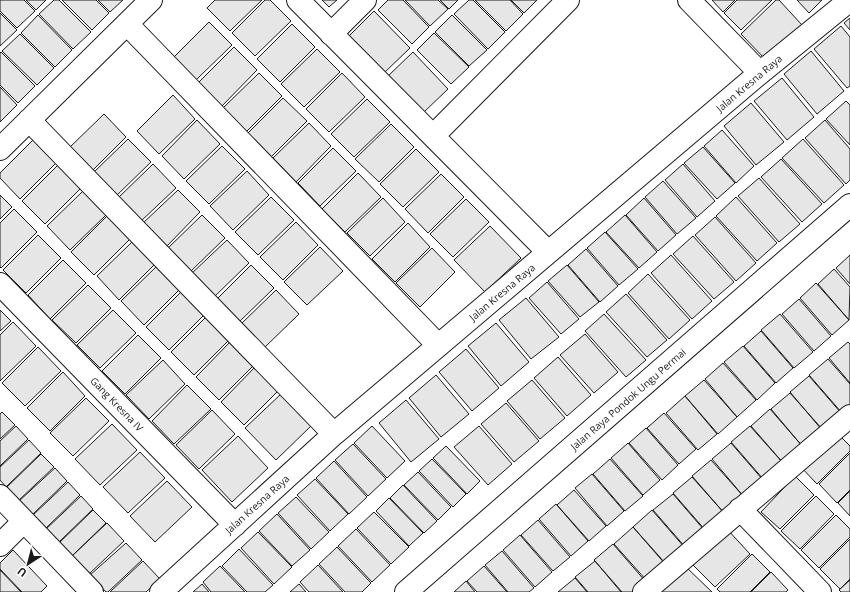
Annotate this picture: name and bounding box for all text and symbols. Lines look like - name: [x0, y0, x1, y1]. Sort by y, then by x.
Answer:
- street label: Jalan Kresna Raya: [712, 51, 785, 115]
- street label: Jalan Kresna Raya: [465, 260, 538, 324]
- street label: Jalan Raya Pondok Ungu Permai: [567, 345, 689, 454]
- street label: Gang Kresna IV: [87, 374, 147, 434]
- street label: Jalan Kresna Raya: [221, 471, 292, 537]
- north arrow: [8, 544, 48, 584]
- text: U: [14, 564, 30, 581]

